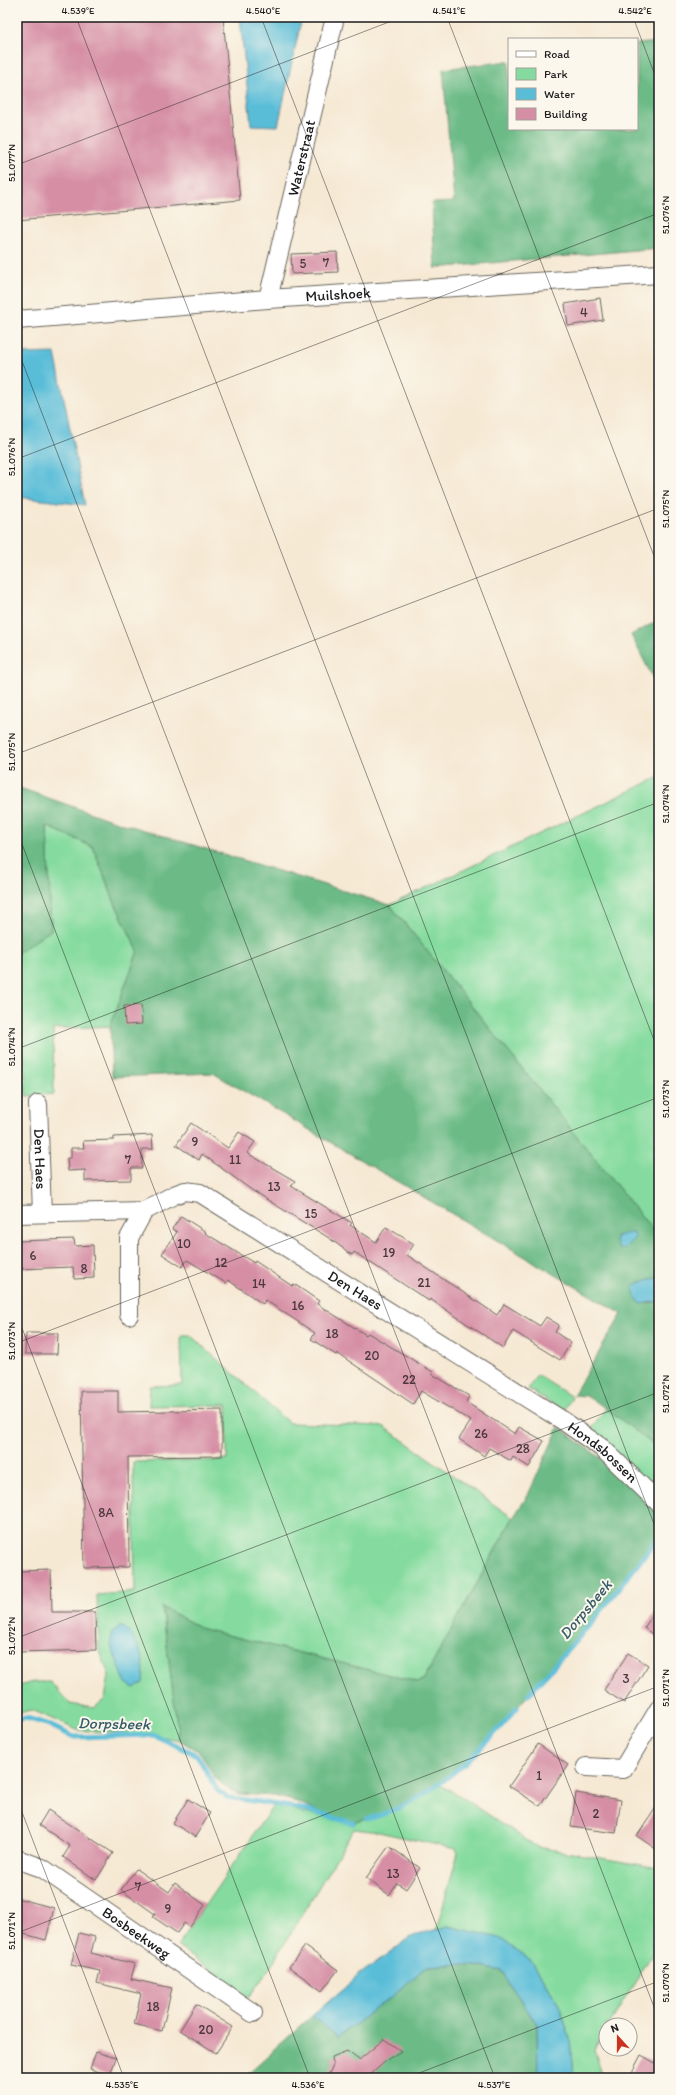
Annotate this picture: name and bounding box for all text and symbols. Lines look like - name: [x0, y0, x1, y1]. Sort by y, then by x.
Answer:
- text: 4.539°E: [62, 4, 95, 17]
- text: 4.540°E: [246, 4, 281, 17]
- text: 4.541°E: [433, 4, 466, 17]
- text: 4.542°E: [618, 4, 652, 17]
- legend: [508, 38, 638, 130]
- text: Road: [544, 47, 570, 61]
- text: Park: [544, 67, 568, 81]
- text: Water: [544, 87, 575, 101]
- text: Building: [544, 107, 588, 121]
- street label: Waterstraat: [284, 118, 319, 198]
- text: 51.077°N: [5, 144, 18, 182]
- text: 51.076°N: [659, 196, 672, 234]
- house number: 7: [323, 255, 330, 270]
- house number: 5: [300, 256, 307, 271]
- street label: Muilshoek: [305, 283, 371, 306]
- house number: 4: [580, 305, 588, 320]
- text: 51.076°N: [5, 438, 18, 476]
- text: 51.075°N: [659, 490, 672, 528]
- text: 51.075°N: [5, 733, 18, 771]
- text: 51.074°N: [659, 784, 672, 824]
- text: 51.074°N: [5, 1027, 18, 1067]
- text: 51.073°N: [659, 1079, 672, 1118]
- street label: Den Haes: [30, 1128, 50, 1190]
- house number: 9: [192, 1134, 199, 1149]
- house number: 7: [125, 1152, 132, 1167]
- house number: 11: [229, 1152, 241, 1167]
- house number: 13: [267, 1179, 281, 1194]
- house number: 15: [305, 1206, 318, 1221]
- house number: 10: [177, 1236, 191, 1251]
- house number: 19: [383, 1245, 396, 1260]
- house number: 6: [30, 1248, 37, 1263]
- house number: 12: [215, 1255, 228, 1270]
- house number: 8: [80, 1261, 88, 1276]
- street label: Den Haes: [325, 1267, 386, 1314]
- house number: 21: [418, 1275, 430, 1290]
- house number: 14: [252, 1276, 266, 1291]
- house number: 16: [292, 1298, 305, 1313]
- text: 51.073°N: [5, 1321, 18, 1360]
- house number: 18: [325, 1326, 339, 1341]
- house number: 20: [365, 1348, 379, 1363]
- house number: 22: [402, 1372, 416, 1387]
- text: 51.072°N: [659, 1375, 672, 1413]
- street label: Hondsbossen: [564, 1418, 642, 1487]
- house number: 26: [474, 1426, 488, 1441]
- house number: 28: [516, 1441, 530, 1456]
- house number: 8A: [98, 1505, 114, 1520]
- water label: Dorpsbeek: [555, 1575, 616, 1643]
- text: 51.072°N: [5, 1617, 18, 1655]
- text: 51.071°N: [659, 1669, 672, 1707]
- house number: 3: [622, 1671, 630, 1686]
- water label: Dorpsbeek: [78, 1713, 151, 1734]
- house number: 1: [536, 1768, 542, 1783]
- house number: 2: [593, 1806, 600, 1821]
- house number: 13: [386, 1866, 400, 1881]
- house number: 7: [135, 1879, 142, 1894]
- house number: 9: [165, 1901, 172, 1916]
- street label: Bosbeekweg: [99, 1903, 174, 1963]
- text: 51.071°N: [5, 1912, 18, 1950]
- text: 51.070°N: [659, 1963, 672, 2003]
- house number: 18: [146, 1999, 160, 2014]
- north arrow: [598, 2017, 638, 2057]
- text: N: [609, 2021, 620, 2036]
- house number: 20: [199, 2022, 213, 2037]
- text: 4.535°E: [106, 2078, 139, 2091]
- text: 4.536°E: [292, 2078, 325, 2091]
- text: 4.537°E: [478, 2078, 511, 2091]

